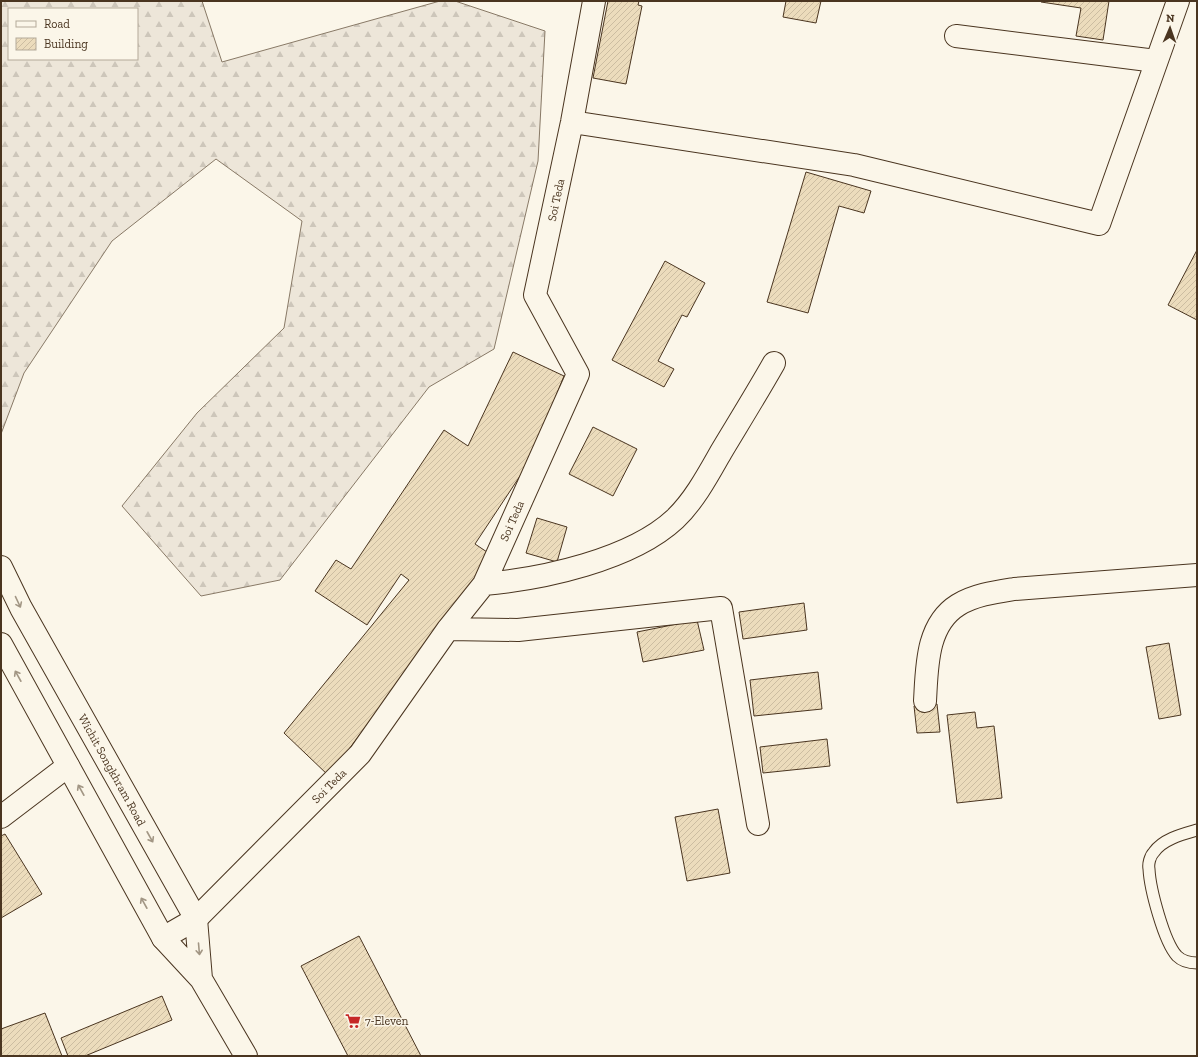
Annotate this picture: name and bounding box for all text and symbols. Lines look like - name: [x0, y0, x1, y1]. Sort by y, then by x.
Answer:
- legend: [8, 8, 138, 60]
- north arrow: [1150, 8, 1190, 48]
- text: N: [1166, 12, 1175, 25]
- text: Road: [44, 17, 70, 31]
- text: Building: [44, 37, 88, 51]
- street label: Soi Teda: [545, 177, 567, 223]
- street label: Soi Teda: [497, 498, 527, 544]
- one-way arrow: [14, 596, 22, 608]
- one-way arrow: [14, 670, 22, 682]
- street label: Wichit Songkhram Road: [75, 712, 149, 829]
- street label: Soi Teda: [309, 766, 349, 806]
- one-way arrow: [77, 784, 84, 796]
- one-way arrow: [146, 831, 154, 843]
- one-way arrow: [139, 898, 147, 910]
- one-way arrow: [195, 942, 202, 955]
- supermarket icon: 7-Eleven: [344, 1012, 362, 1030]
- place label: 7-Eleven: [365, 1014, 408, 1028]

